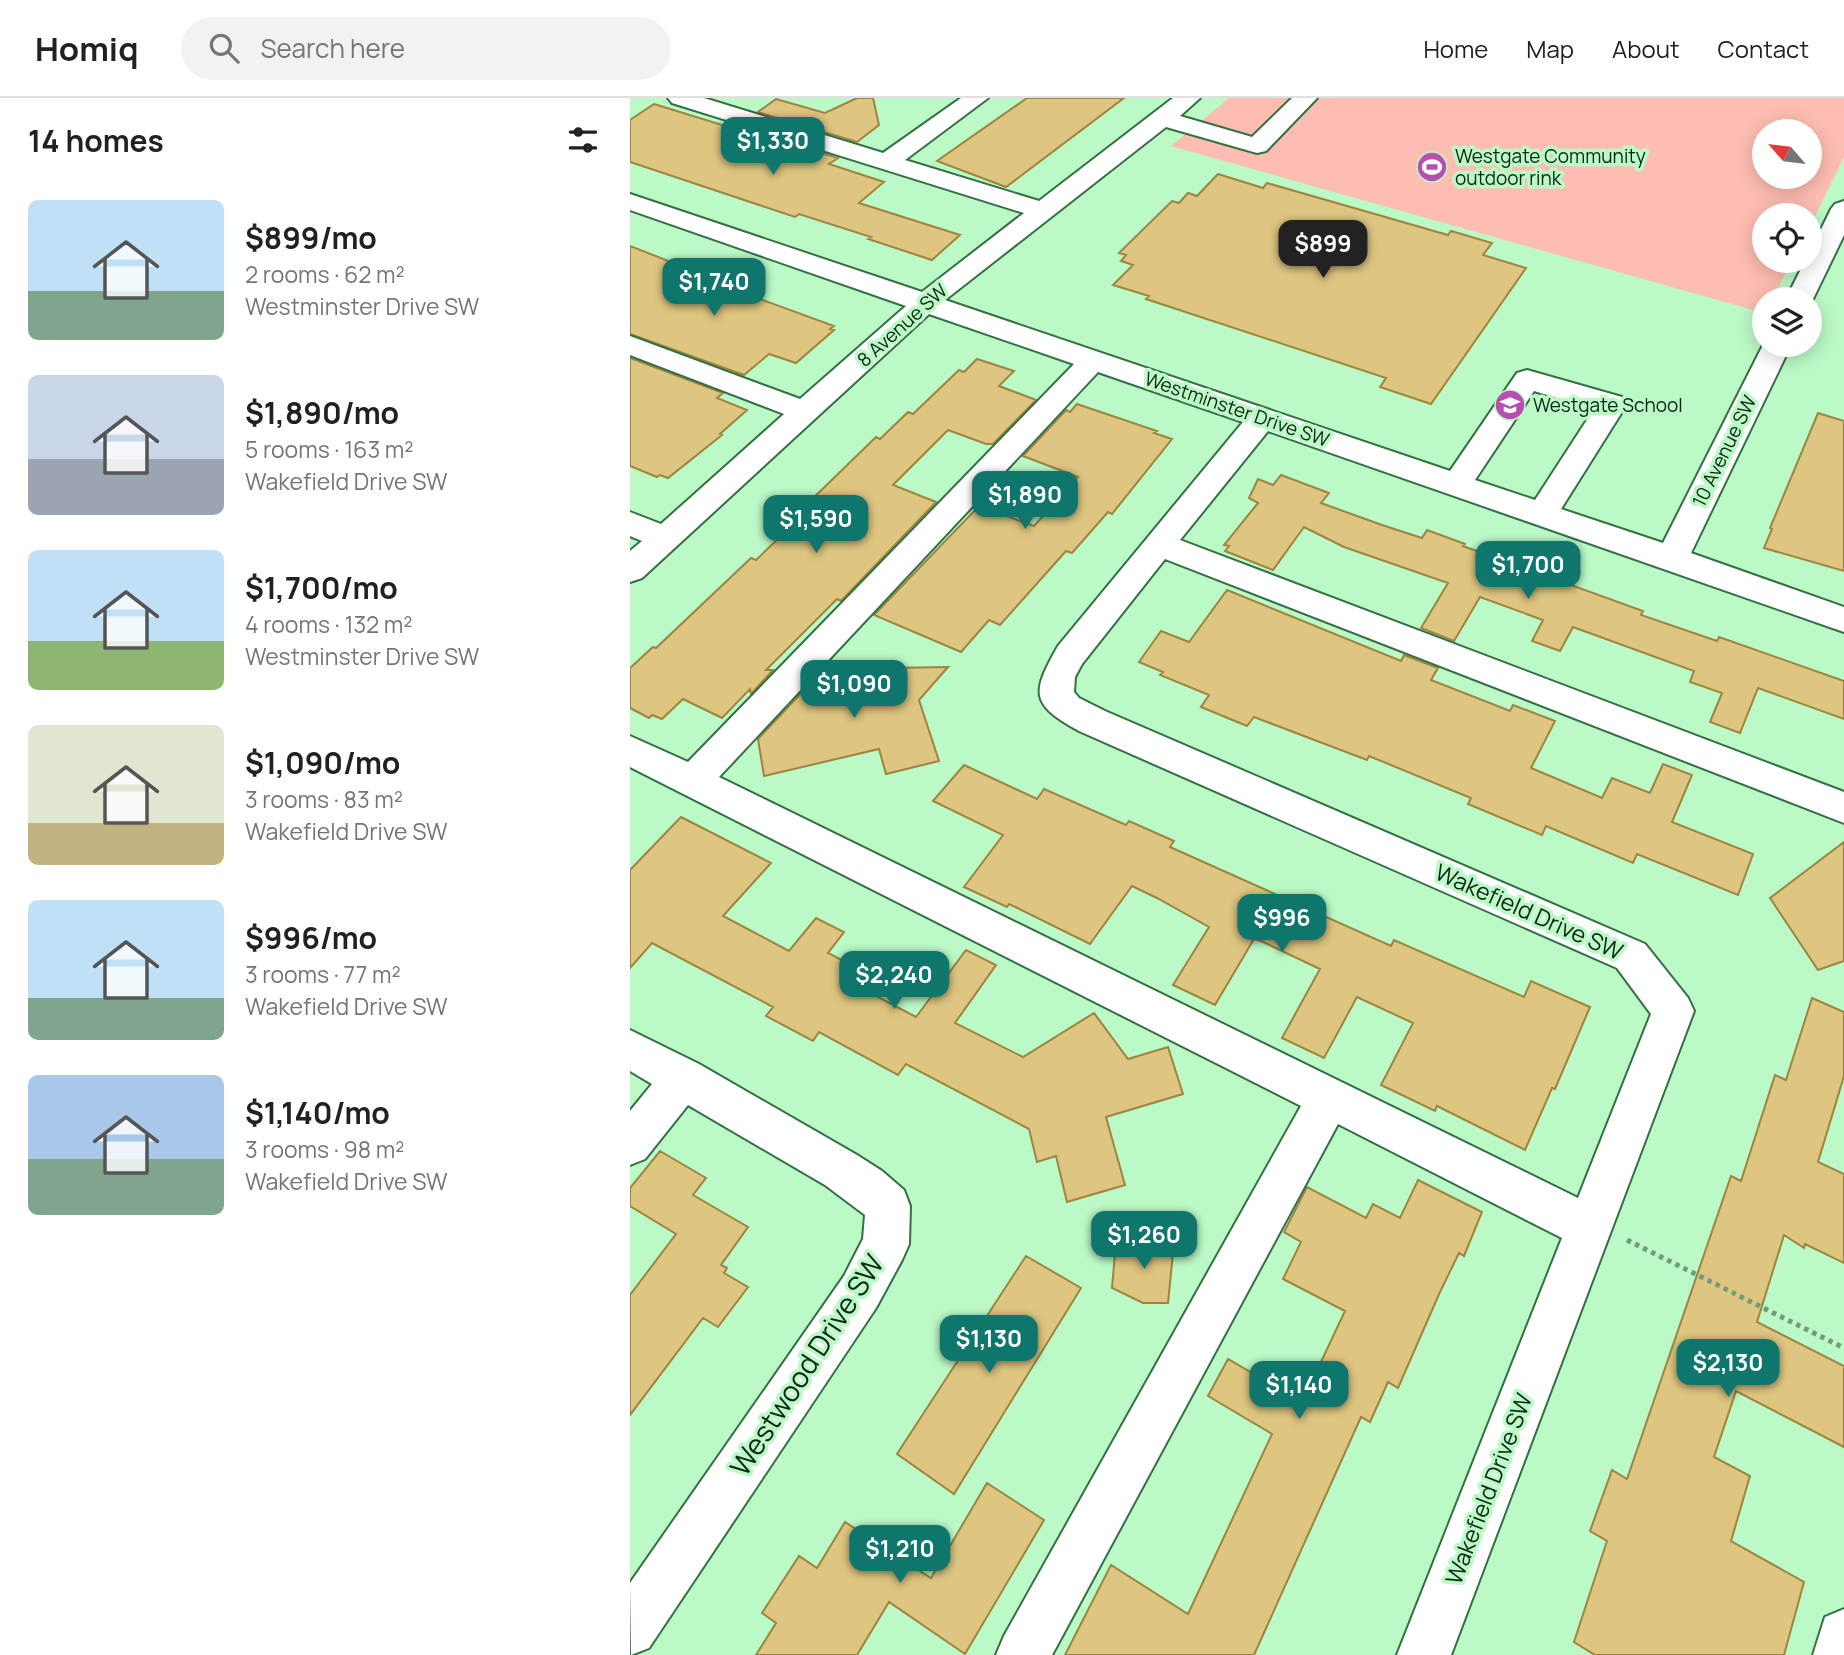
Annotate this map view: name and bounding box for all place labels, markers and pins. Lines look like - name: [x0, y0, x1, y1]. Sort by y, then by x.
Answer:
- pin: $1,330: [716, 118, 830, 177]
- place label: Westgate Community outdoor rink: [1455, 143, 1646, 191]
- sports icon: Westgate Community outdoor rink: [1415, 150, 1449, 184]
- pin: $899: [1282, 220, 1364, 280]
- pin: $1,740: [657, 258, 771, 318]
- school or university icon: Westgate School: [1493, 388, 1527, 422]
- place label: Westgate School: [1533, 392, 1683, 418]
- pin: $1,890: [968, 472, 1082, 531]
- pin: $1,590: [759, 496, 873, 555]
- pin: $1,700: [1471, 542, 1585, 601]
- pin: $1,090: [797, 660, 911, 720]
- pin: $996: [1241, 894, 1323, 954]
- pin: $2,240: [837, 951, 951, 1011]
- pin: $1,260: [1087, 1212, 1201, 1271]
- pin: $1,130: [932, 1316, 1046, 1375]
- pin: $2,130: [1671, 1340, 1785, 1399]
- pin: $1,140: [1242, 1362, 1356, 1421]
- pin: $1,210: [843, 1526, 957, 1585]

